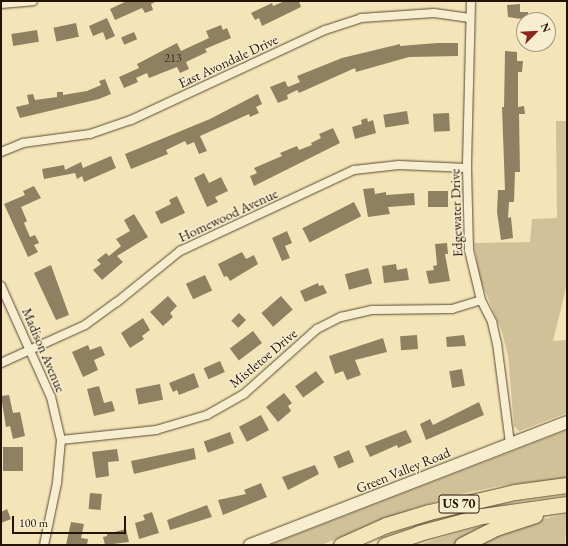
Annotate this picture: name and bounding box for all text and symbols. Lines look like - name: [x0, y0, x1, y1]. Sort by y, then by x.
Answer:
- north arrow: [516, 12, 556, 52]
- text: N: [538, 21, 554, 34]
- street label: East Avondale Drive: [176, 31, 280, 91]
- house number: 213: [164, 52, 182, 66]
- street label: Edgewater Drive: [446, 169, 466, 257]
- street label: Homewood Avenue: [176, 185, 280, 245]
- street label: Madison Avenue: [19, 305, 69, 395]
- street label: Mistletoe Drive: [226, 325, 300, 391]
- street label: Green Valley Road: [354, 444, 452, 496]
- road number: US 70: [438, 493, 480, 515]
- scale bar: [14, 508, 128, 534]
- text: 100 m: [19, 515, 48, 531]

